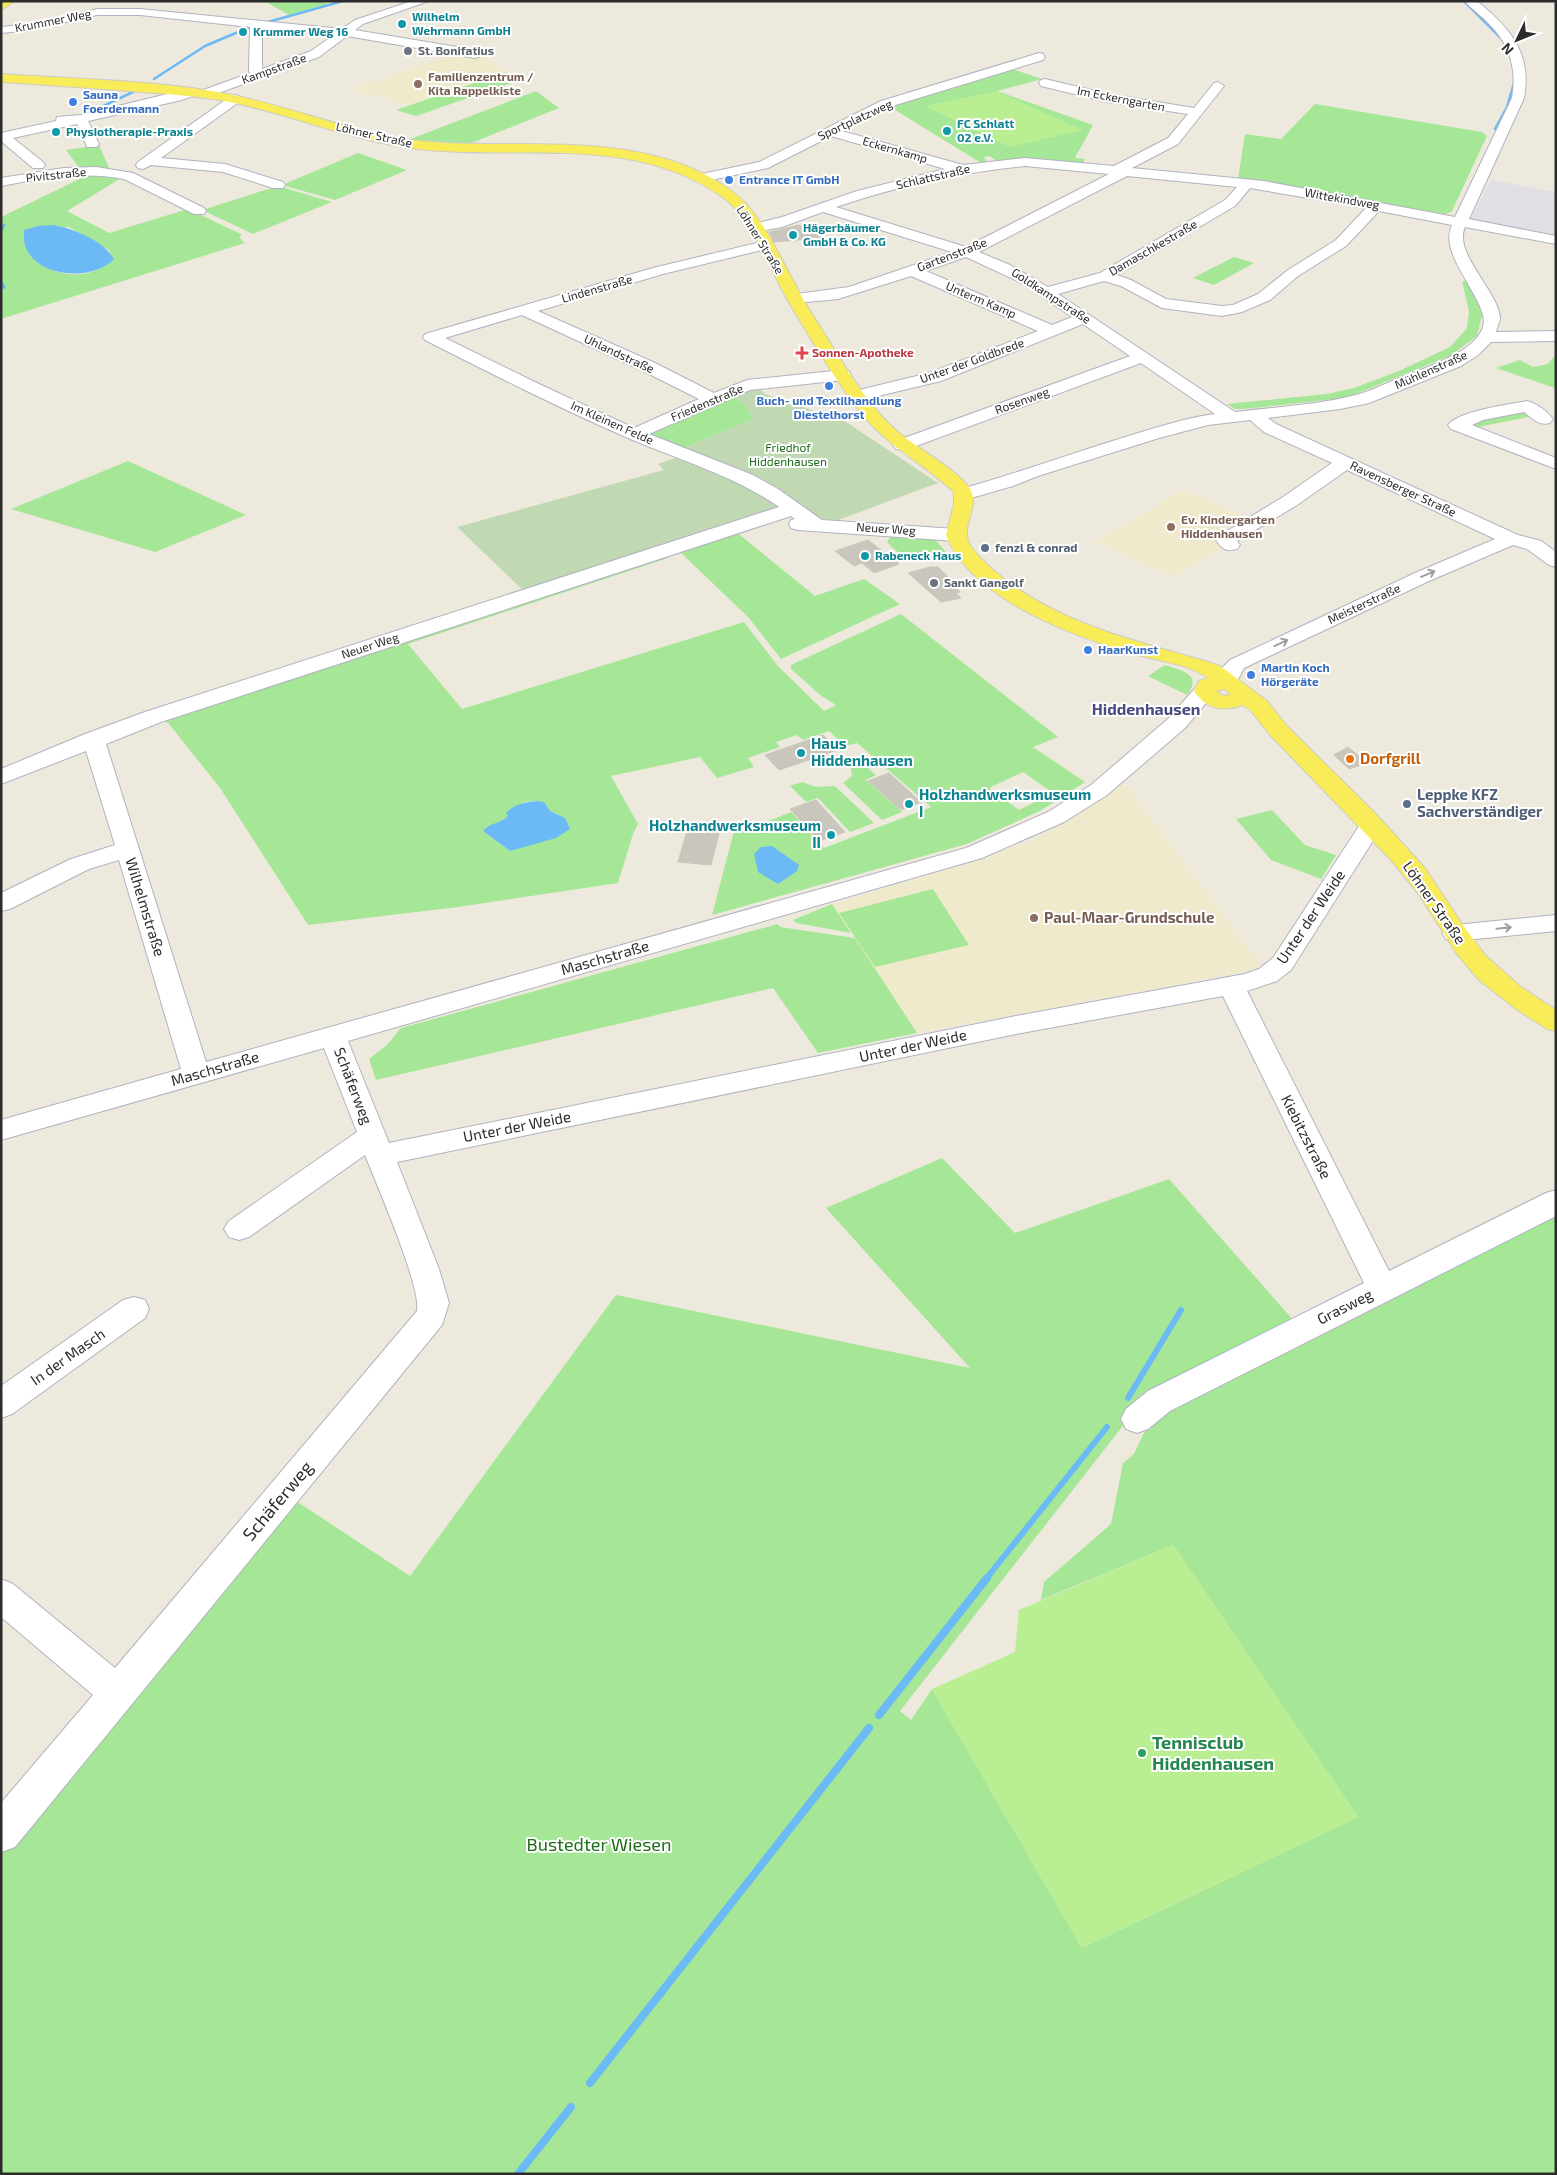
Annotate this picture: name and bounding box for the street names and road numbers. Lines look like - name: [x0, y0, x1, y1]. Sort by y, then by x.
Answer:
- street label: Krummer Weg: [13, 6, 93, 34]
- street label: Kampstraße: [239, 50, 308, 86]
- street label: Im Eckerngarten: [1076, 83, 1166, 113]
- street label: Sportplatzweg: [815, 96, 894, 142]
- street label: Löhner Straße: [335, 118, 414, 150]
- street label: Eckernkamp: [861, 133, 929, 165]
- street label: Schlattstraße: [894, 161, 971, 191]
- street label: Pivitstraße: [25, 164, 87, 184]
- street label: Wittekindweg: [1304, 185, 1381, 212]
- street label: Löhner Straße: [734, 203, 787, 276]
- street label: Damaschkestraße: [1106, 216, 1199, 278]
- street label: Gartenstraße: [915, 234, 988, 274]
- street label: Goldkampstraße: [1009, 264, 1094, 326]
- street label: Lindenstraße: [560, 271, 634, 305]
- street label: Unterm Kamp: [944, 278, 1019, 320]
- street label: Uhlandstraße: [582, 331, 657, 375]
- street label: Unter der Goldbrede: [918, 335, 1026, 385]
- street label: Mühlenstraße: [1392, 347, 1469, 391]
- street label: Friedenstraße: [668, 381, 745, 424]
- street label: Rosenweg: [993, 384, 1051, 416]
- street label: Im Kleinen Felde: [569, 398, 656, 447]
- street label: Ravensberger Straße: [1348, 457, 1459, 519]
- street label: Neuer Weg: [856, 519, 917, 537]
- street label: Meisterstraße: [1325, 580, 1402, 626]
- street label: Neuer Weg: [339, 629, 400, 661]
- street label: Wilhelmstraße: [122, 855, 170, 958]
- street label: Löhner Straße: [1400, 857, 1470, 947]
- street label: Unter der Weide: [1272, 866, 1348, 967]
- street label: Maschstraße: [559, 936, 651, 978]
- street label: Unter der Weide: [857, 1025, 968, 1065]
- street label: Schäferweg: [331, 1045, 377, 1127]
- street label: Maschstraße: [169, 1047, 261, 1089]
- street label: Kiebitzstraße: [1278, 1091, 1336, 1182]
- street label: Unter der Weide: [461, 1107, 572, 1145]
- street label: Grasweg: [1314, 1284, 1376, 1328]
- street label: In der Masch: [27, 1324, 108, 1388]
- street label: Schäferweg: [238, 1456, 317, 1545]

